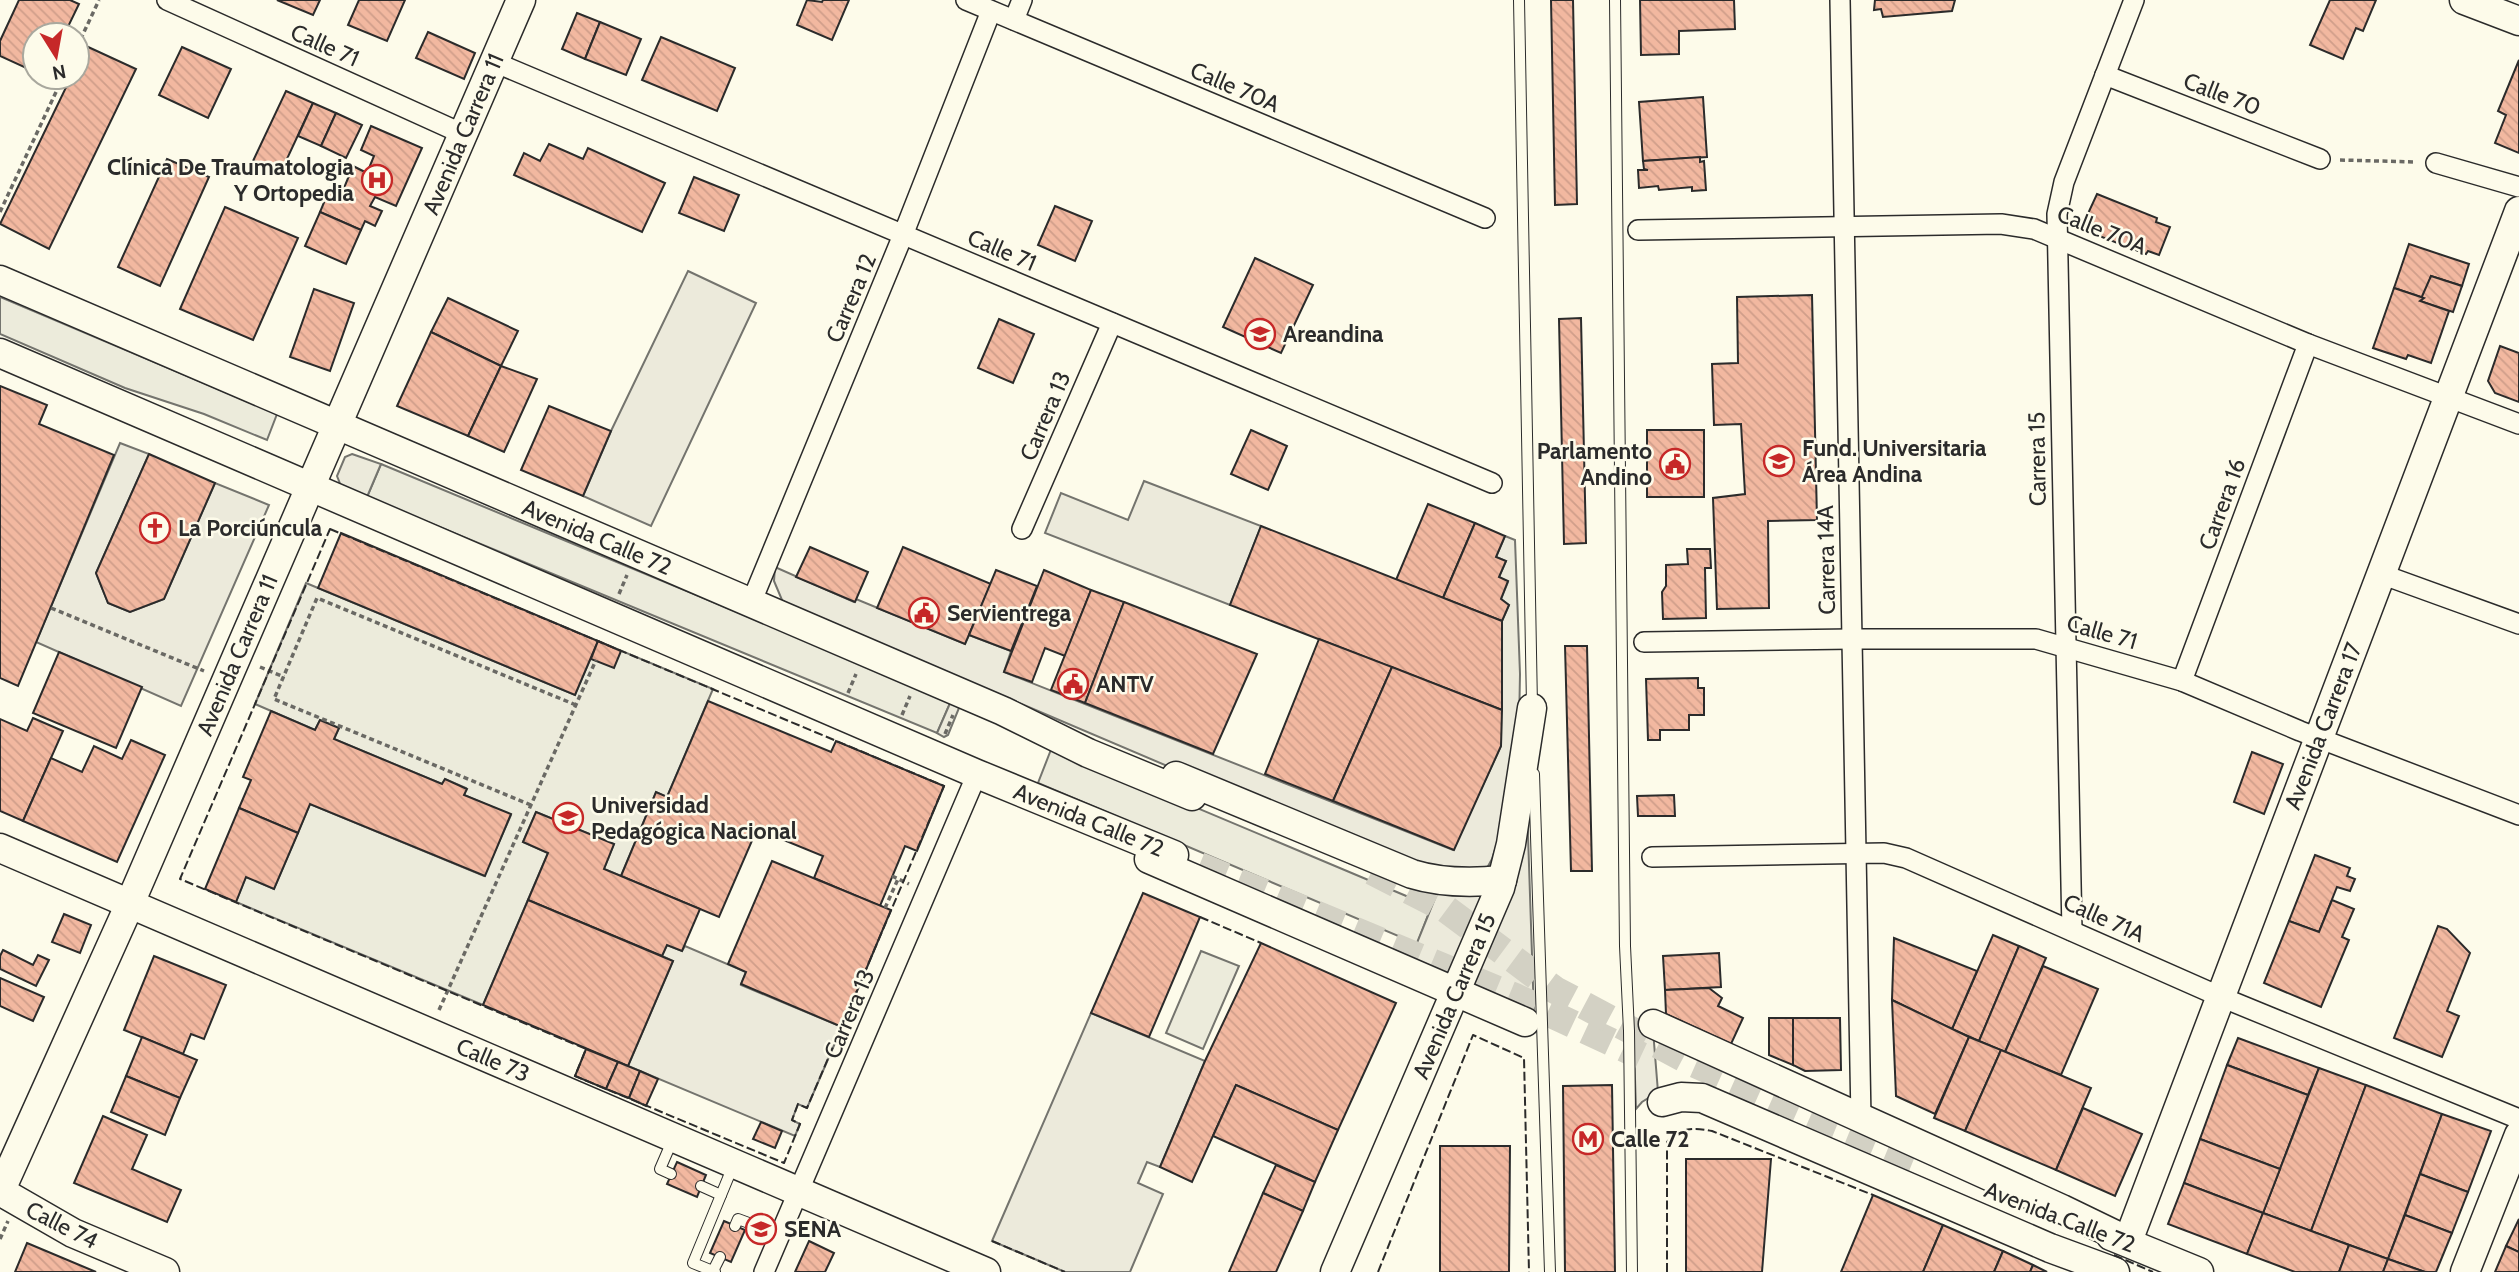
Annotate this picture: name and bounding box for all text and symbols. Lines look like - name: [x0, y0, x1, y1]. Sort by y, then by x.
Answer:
- street label: Calle 71: [286, 18, 364, 72]
- north arrow: [21, 21, 91, 91]
- street label: Avenida Carrera 11: [416, 49, 510, 219]
- street label: Calle 70A: [1186, 56, 1284, 118]
- text: N: [50, 60, 68, 85]
- street label: Calle 70: [2179, 67, 2265, 121]
- place label: Clínica De Traumatologia Y Ortopedia: [107, 153, 355, 207]
- hospital icon: Clínica De Traumatologia Y Ortopedia: [360, 163, 394, 197]
- street label: Calle 70A: [2053, 199, 2151, 261]
- street label: Calle 71: [963, 223, 1041, 277]
- street label: Carrera 12: [820, 249, 882, 347]
- school or university icon: Areandina: [1243, 317, 1277, 351]
- place label: Areandina: [1283, 320, 1384, 348]
- street label: Carrera 13: [1014, 367, 1076, 465]
- street label: Carrera 15: [2022, 412, 2052, 506]
- place label: Fund. Universitaria Área Andina: [1802, 434, 1987, 488]
- place label: Parlamento Andino: [1537, 437, 1652, 491]
- school or university icon: Fund. Universitaria Área Andina: [1762, 444, 1796, 478]
- public building icon: Parlamento Andino: [1658, 447, 1692, 481]
- street label: Carrera 16: [2193, 455, 2251, 553]
- street label: Avenida Calle 72: [518, 493, 676, 581]
- street label: Carrera 14A: [1811, 505, 1841, 615]
- church icon: La Porciúncula: [138, 511, 172, 545]
- place label: La Porciúncula: [178, 514, 323, 542]
- street label: Avenida Carrera 11: [190, 570, 284, 740]
- public building icon: Servientrega: [907, 596, 941, 630]
- place label: Servientrega: [947, 599, 1072, 627]
- street label: Calle 71: [2064, 609, 2140, 655]
- street label: Avenida Carrera 17: [2278, 638, 2368, 813]
- public building icon: ANTV: [1056, 667, 1090, 701]
- place label: ANTV: [1096, 670, 1154, 698]
- street label: Avenida Calle 72: [1010, 777, 1168, 863]
- place label: Universidad Pedagógica Nacional: [591, 791, 797, 845]
- school or university icon: Universidad Pedagógica Nacional: [551, 801, 585, 835]
- street label: Calle 71A: [2059, 888, 2149, 948]
- street label: Avenida Carrera 15: [1406, 909, 1502, 1083]
- street label: Carrera 13: [818, 965, 880, 1063]
- street label: Calle 73: [452, 1032, 534, 1088]
- metro station icon: Calle 72: [1571, 1122, 1605, 1156]
- place label: Calle 72: [1611, 1125, 1689, 1153]
- street label: Avenida Calle 72: [1981, 1175, 2139, 1259]
- street label: Calle 74: [21, 1195, 103, 1255]
- school or university icon: SENA: [744, 1212, 778, 1246]
- place label: SENA: [784, 1215, 842, 1243]

